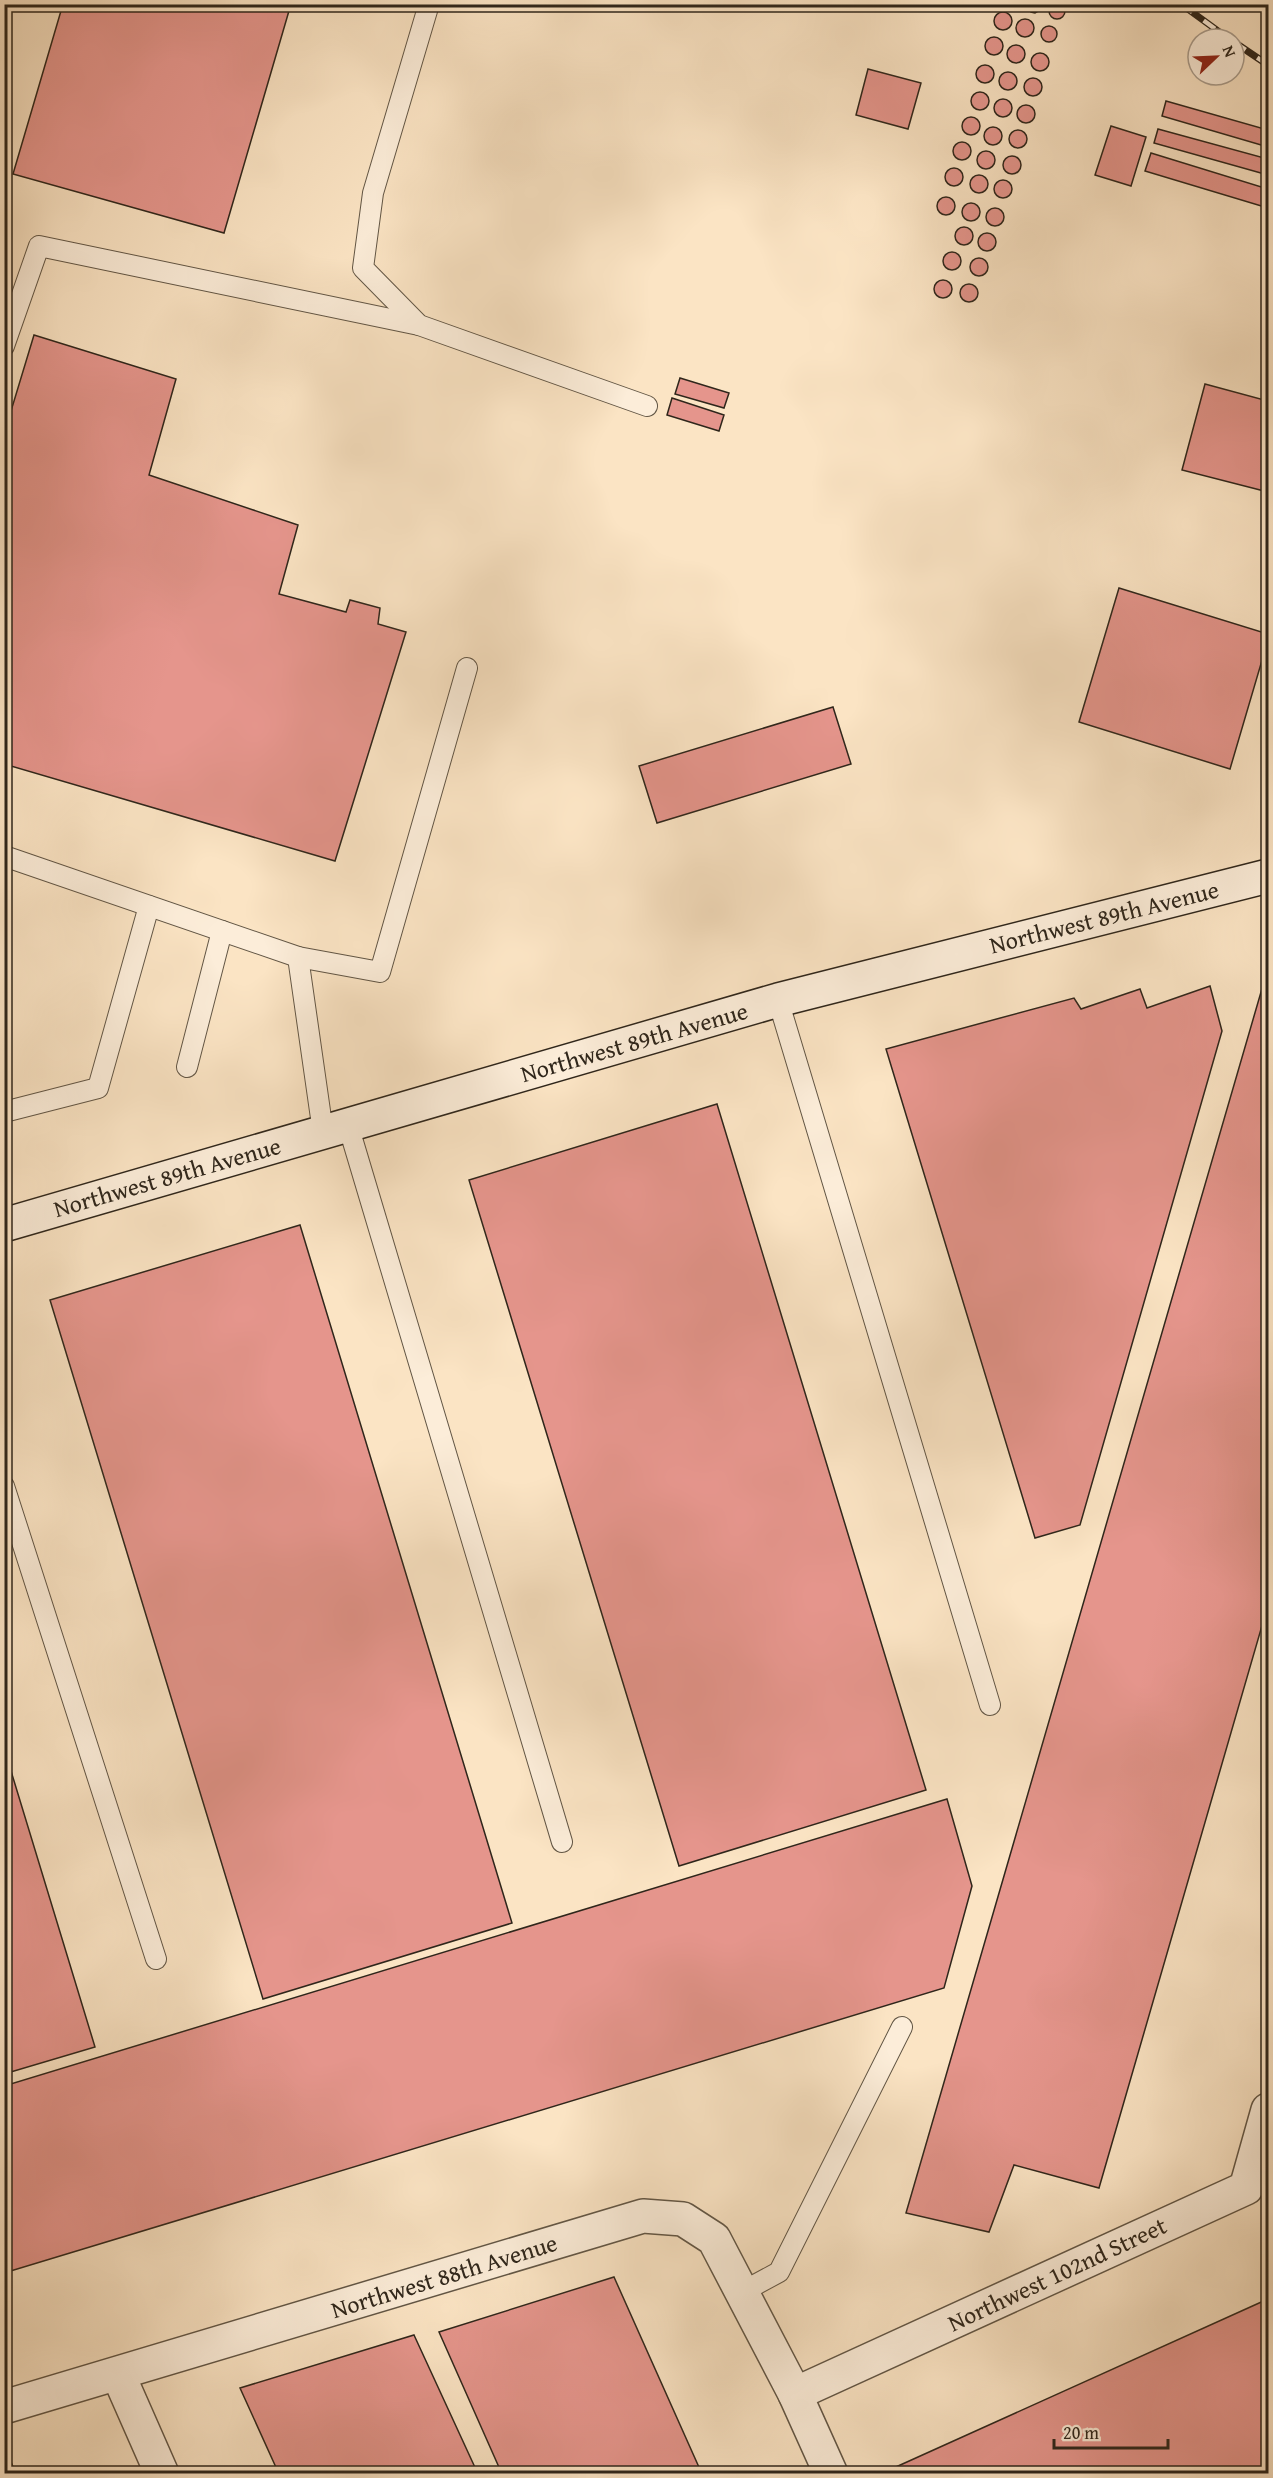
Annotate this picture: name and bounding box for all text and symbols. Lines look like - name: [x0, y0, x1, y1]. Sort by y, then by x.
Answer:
- north arrow: [1186, 27, 1246, 87]
- text: N: [1217, 42, 1243, 61]
- street label: Northwest 89th Avenue: [986, 872, 1222, 962]
- street label: Northwest 89th Avenue: [516, 993, 752, 1091]
- street label: Northwest 89th Avenue: [49, 1128, 285, 1226]
- street label: Northwest 102nd Street: [942, 2208, 1173, 2340]
- street label: Northwest 88th Avenue: [327, 2225, 561, 2327]
- scale bar: [1054, 2412, 1168, 2450]
- text: 20 m: [1063, 2419, 1099, 2446]

